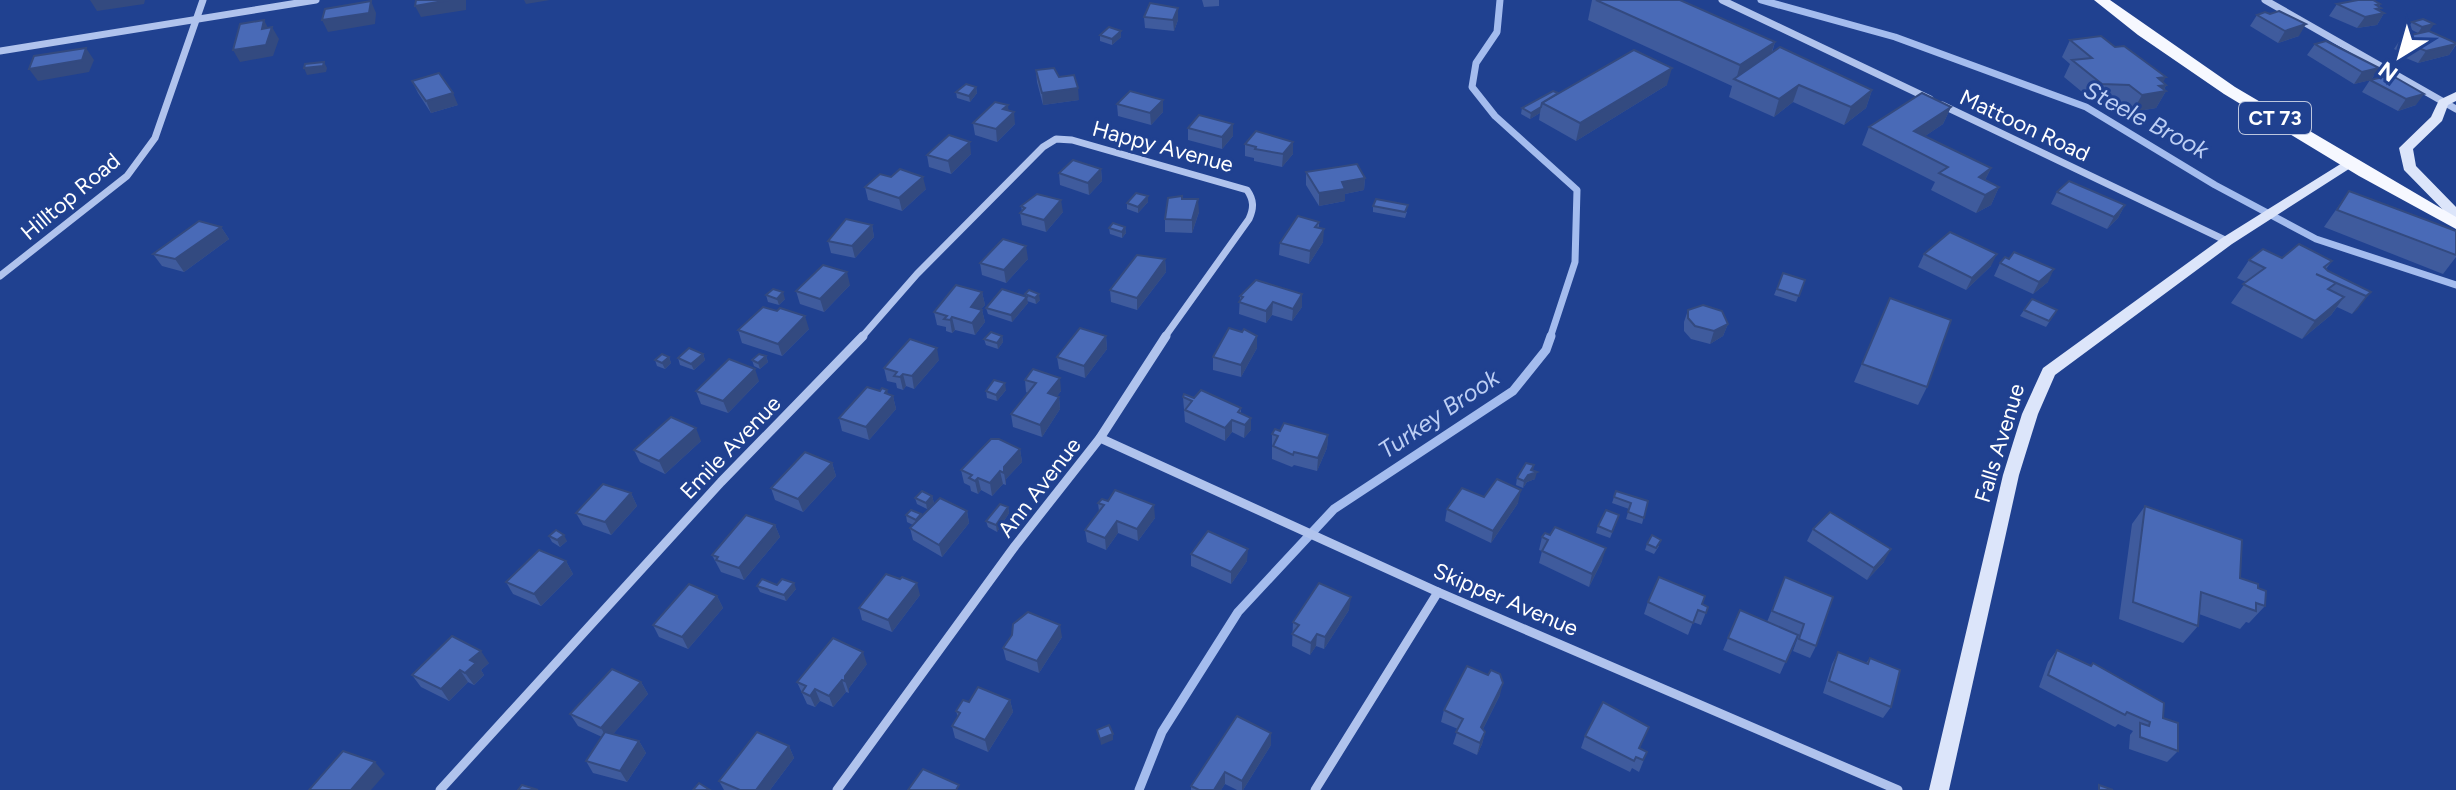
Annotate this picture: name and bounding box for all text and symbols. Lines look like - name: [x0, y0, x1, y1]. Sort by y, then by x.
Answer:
- north arrow: [2360, 16, 2440, 96]
- text: N: [2373, 56, 2403, 87]
- water label: Steele Brook: [2079, 75, 2215, 165]
- street label: Mattoon Road: [1956, 84, 2094, 167]
- road number: CT 73: [2239, 102, 2311, 134]
- street label: Happy Avenue: [1089, 115, 1236, 178]
- street label: Hilltop Road: [15, 147, 126, 246]
- water label: Turkey Brook: [1373, 362, 1506, 464]
- street label: Falls Avenue: [1969, 380, 2030, 506]
- street label: Emile Avenue: [674, 390, 786, 505]
- street label: Ann Avenue: [992, 432, 1087, 543]
- street label: Skipper Avenue: [1429, 557, 1582, 642]

